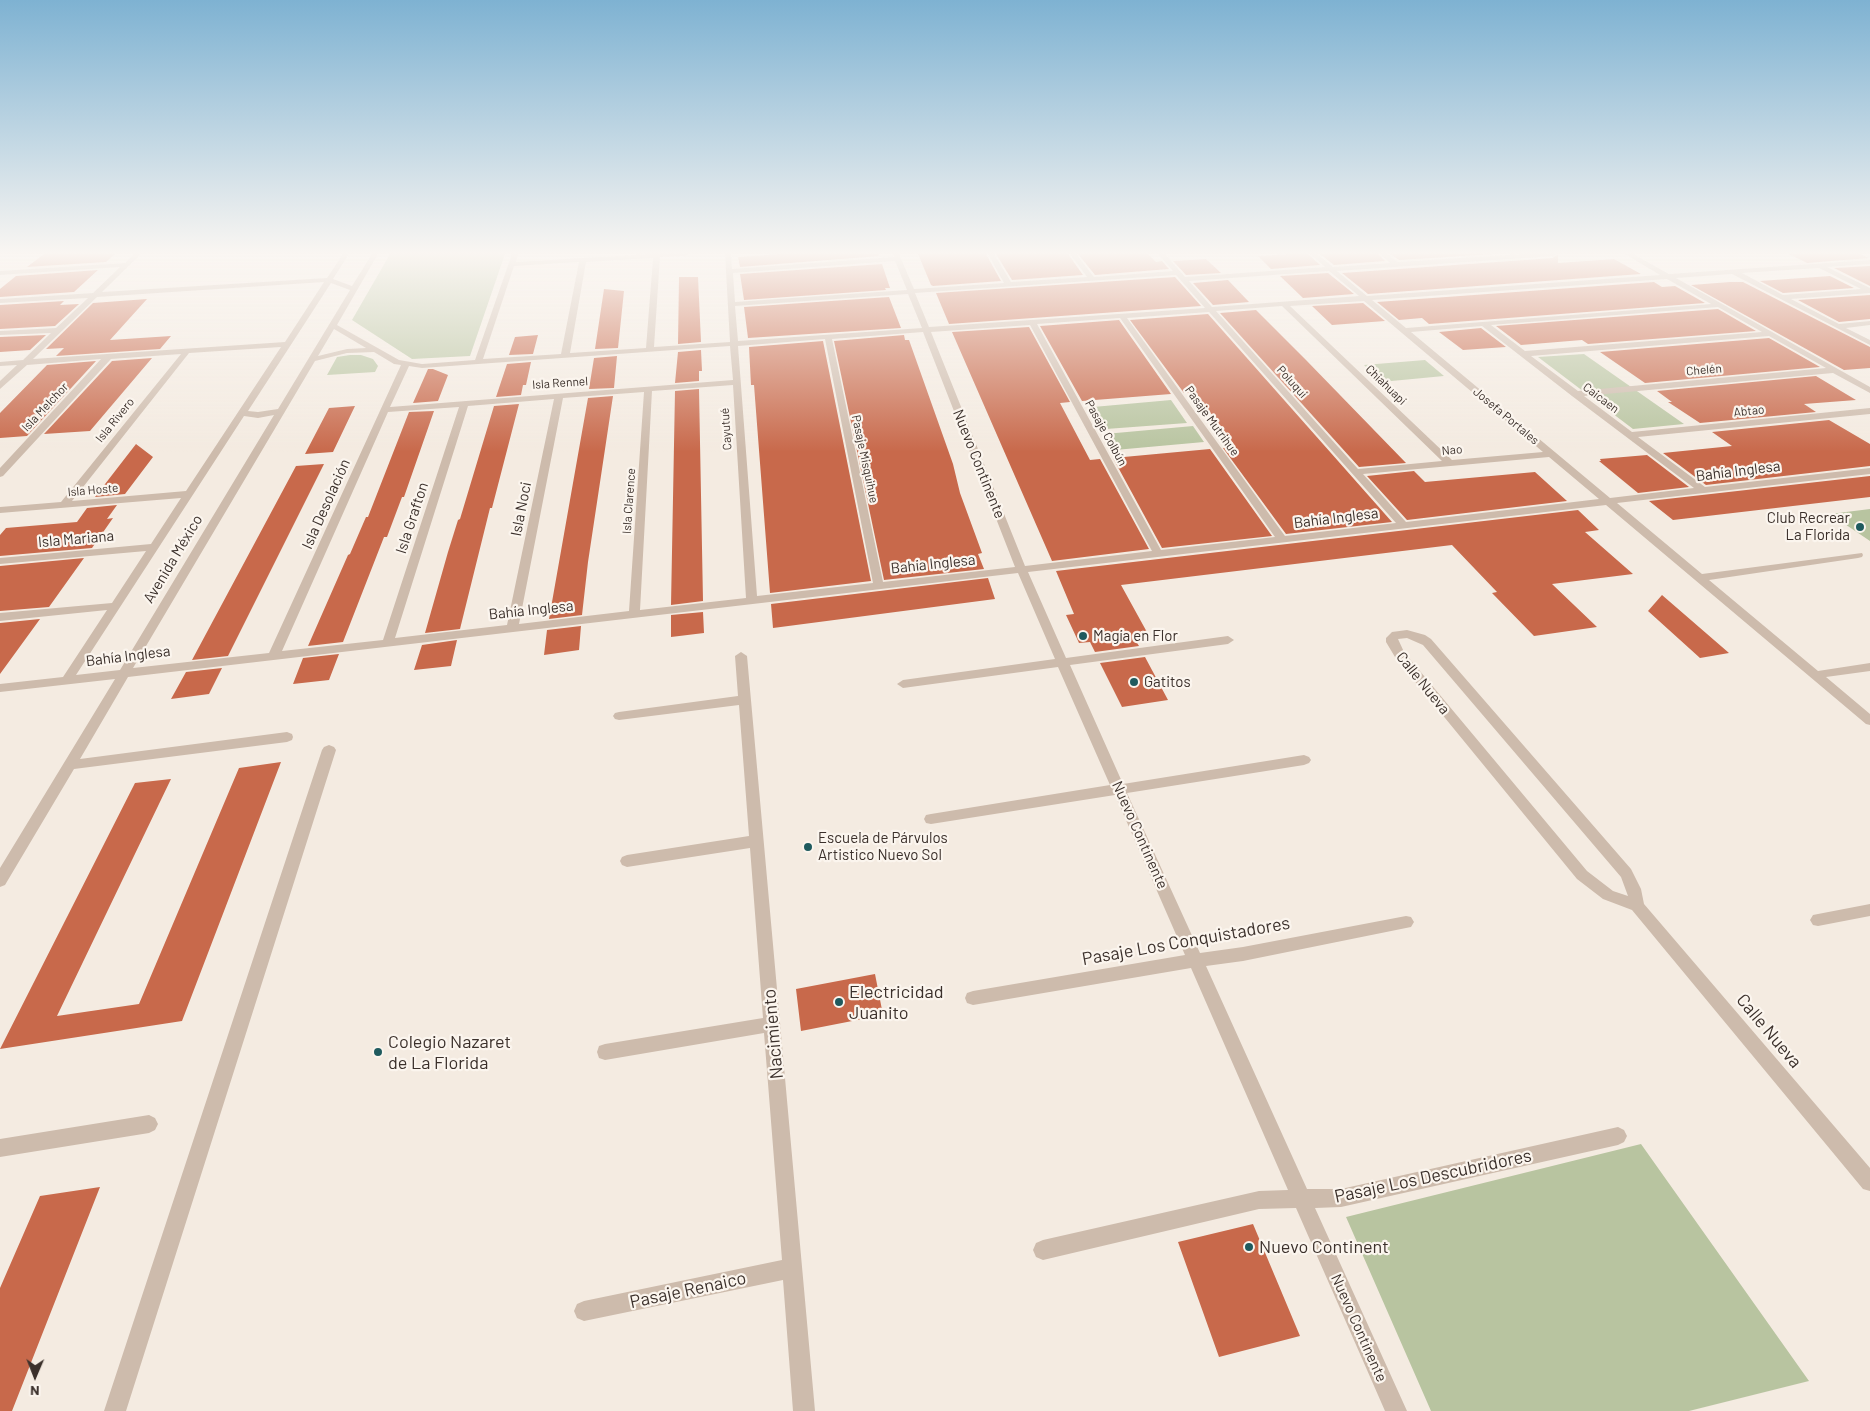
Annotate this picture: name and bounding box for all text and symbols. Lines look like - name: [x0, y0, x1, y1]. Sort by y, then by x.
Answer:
- street label: Chelén: [1686, 361, 1722, 379]
- street label: Chiahuapi: [1362, 362, 1410, 408]
- street label: Poluqui: [1274, 363, 1310, 401]
- street label: Isla Rennel: [532, 374, 588, 392]
- street label: Isla Melchor: [19, 380, 71, 434]
- street label: Caicaen: [1580, 380, 1622, 416]
- street label: Pasaje Mutrihue: [1182, 383, 1242, 459]
- street label: Josefa Portales: [1470, 384, 1542, 448]
- street label: Isla Rivero: [93, 395, 137, 445]
- street label: Pasaje Colbún: [1082, 398, 1130, 468]
- street label: Abtao: [1733, 402, 1765, 420]
- street label: Cayutué: [717, 407, 735, 451]
- street label: Nuevo Continente: [949, 407, 1009, 521]
- street label: Pasaje Misquihue: [849, 414, 881, 504]
- street label: Nao: [1441, 442, 1463, 458]
- street label: Isla Desolación: [298, 456, 354, 552]
- street label: Bahía Inglesa: [1695, 457, 1781, 485]
- street label: Isla Clarence: [620, 468, 638, 534]
- street label: Isla Grafton: [392, 480, 432, 556]
- street label: Isla Noci: [507, 480, 535, 538]
- street label: Isla Hoste: [67, 481, 119, 499]
- street label: Bahía Inglesa: [1293, 504, 1379, 532]
- place label: Club Recrear La Florida: [1767, 509, 1850, 544]
- street label: Avenida México: [140, 512, 206, 606]
- marker: Club Recrear La Florida: [1854, 521, 1866, 533]
- street label: Isla Mariana: [37, 527, 115, 551]
- street label: Bahía Inglesa: [890, 551, 976, 577]
- street label: Bahía Inglesa: [488, 597, 574, 623]
- place label: Magía en Flor: [1093, 627, 1178, 645]
- marker: Magía en Flor: [1077, 630, 1089, 642]
- street label: Bahía Inglesa: [85, 642, 171, 670]
- street label: Calle Nueva: [1392, 648, 1454, 718]
- place label: Gatitos: [1144, 673, 1191, 691]
- marker: Gatitos: [1128, 676, 1140, 688]
- street label: Nuevo Continente: [1108, 778, 1172, 892]
- place label: Escuela de Párvulos Artistico Nuevo Sol: [818, 829, 948, 864]
- marker: Escuela de Párvulos Artistico Nuevo Sol: [802, 841, 814, 853]
- street label: Pasaje Los Conquistadores: [1080, 912, 1292, 970]
- place label: Electricidad Juanito: [849, 981, 943, 1024]
- street label: Nacimiento: [758, 988, 788, 1080]
- street label: Calle Nueva: [1732, 990, 1806, 1072]
- marker: Electricidad Juanito: [833, 996, 845, 1008]
- place label: Colegio Nazaret de La Florida: [388, 1031, 511, 1074]
- marker: Colegio Nazaret de La Florida: [372, 1046, 384, 1058]
- street label: Pasaje Los Descubridores: [1332, 1145, 1534, 1207]
- place label: Nuevo Continent: [1259, 1236, 1389, 1258]
- marker: Nuevo Continent: [1243, 1241, 1255, 1253]
- street label: Pasaje Renaico: [628, 1267, 748, 1313]
- street label: Nuevo Continente: [1327, 1271, 1391, 1385]
- north arrow: [10, 1351, 60, 1401]
- text: N: [30, 1383, 40, 1400]

